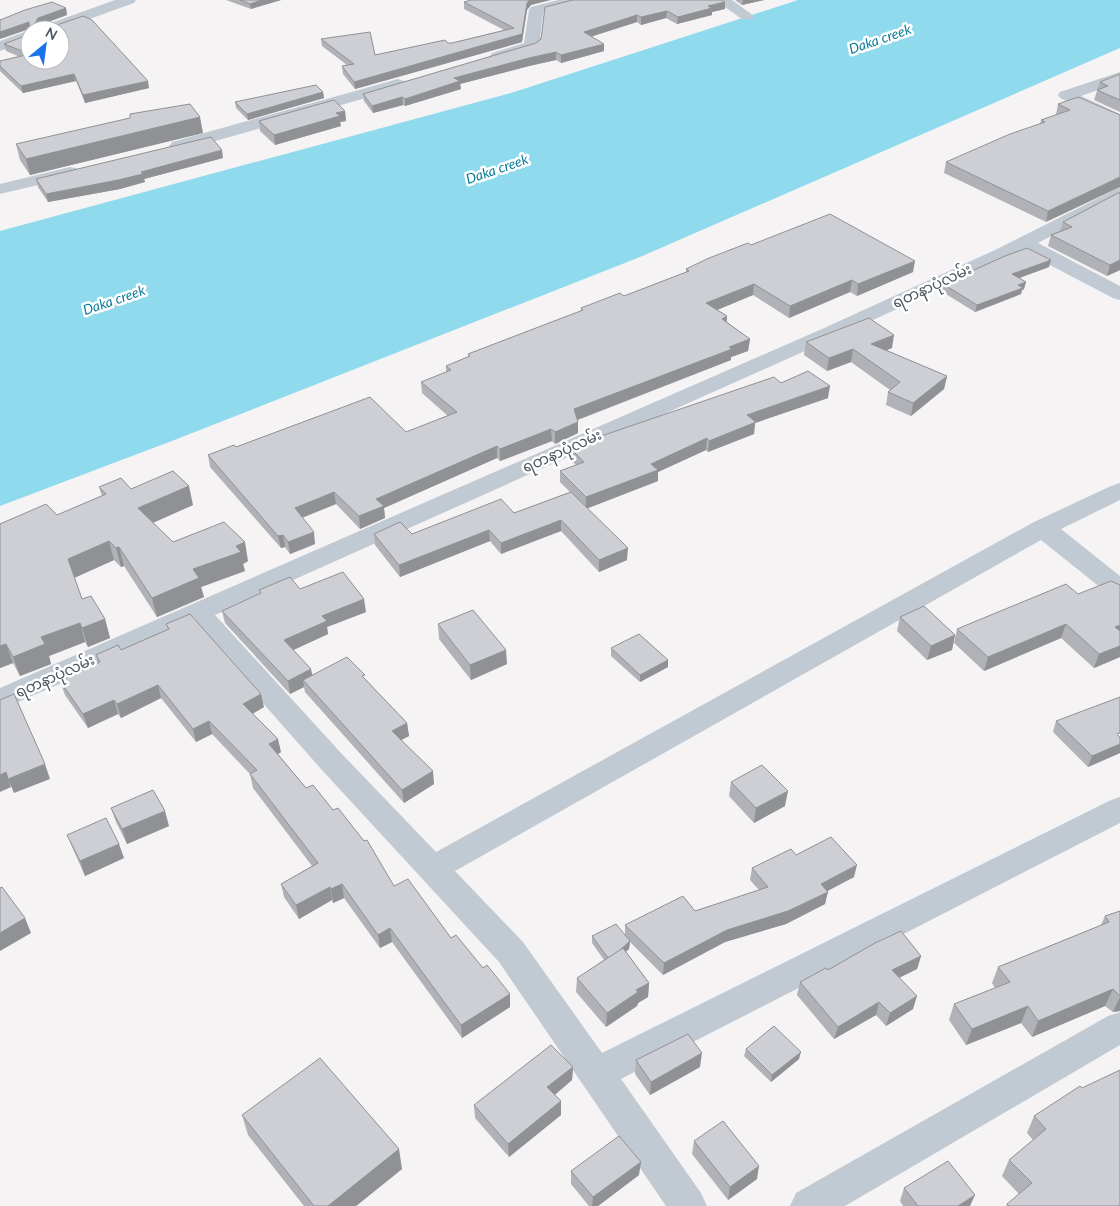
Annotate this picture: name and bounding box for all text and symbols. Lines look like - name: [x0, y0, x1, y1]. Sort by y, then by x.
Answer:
- north arrow: [20, 20, 70, 70]
- water label: Daka creek: [847, 20, 913, 57]
- text: N: [43, 23, 60, 43]
- water label: Daka creek: [464, 150, 530, 187]
- street label: ရတနာပုံလမ်း: [889, 259, 976, 315]
- water label: Daka creek: [81, 281, 147, 318]
- street label: ရတနာပုံလမ်း: [519, 425, 606, 479]
- street label: ရတနာပုံလမ်း: [12, 650, 99, 704]

